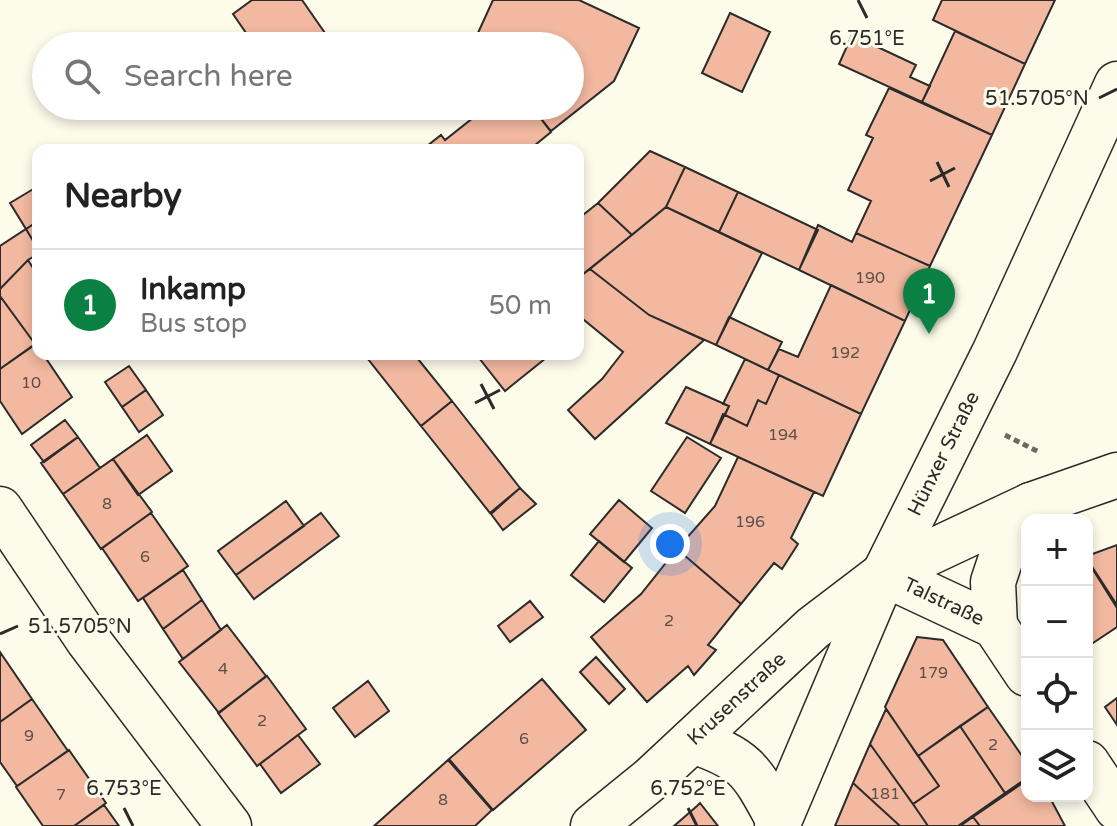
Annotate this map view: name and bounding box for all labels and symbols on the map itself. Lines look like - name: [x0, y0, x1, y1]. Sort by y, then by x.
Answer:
- text: 6.751°E: [829, 27, 905, 51]
- text: 51.5705°N: [985, 87, 1089, 111]
- house number: 190: [855, 268, 885, 288]
- pin: 1: [903, 268, 955, 334]
- house number: 192: [830, 343, 860, 363]
- house number: 10: [21, 373, 41, 393]
- street label: Hünxer Straße: [903, 388, 985, 520]
- house number: 194: [768, 425, 798, 445]
- house number: 8: [102, 494, 112, 514]
- house number: 196: [735, 512, 765, 532]
- your location: [650, 524, 690, 564]
- house number: 6: [140, 547, 150, 567]
- street label: Talstraße: [900, 573, 988, 631]
- house number: 2: [664, 611, 674, 631]
- text: 51.5705°N: [28, 615, 132, 639]
- street label: Krusenstraße: [683, 647, 791, 751]
- house number: 4: [218, 659, 228, 679]
- house number: 179: [918, 663, 948, 683]
- house number: 2: [257, 711, 267, 731]
- house number: 9: [24, 726, 34, 746]
- house number: 6: [519, 729, 529, 749]
- house number: 2: [988, 735, 998, 755]
- text: 6.753°E: [86, 777, 162, 801]
- text: 6.752°E: [650, 777, 726, 801]
- house number: 181: [870, 784, 900, 804]
- house number: 7: [56, 785, 66, 805]
- house number: 8: [438, 790, 448, 810]

